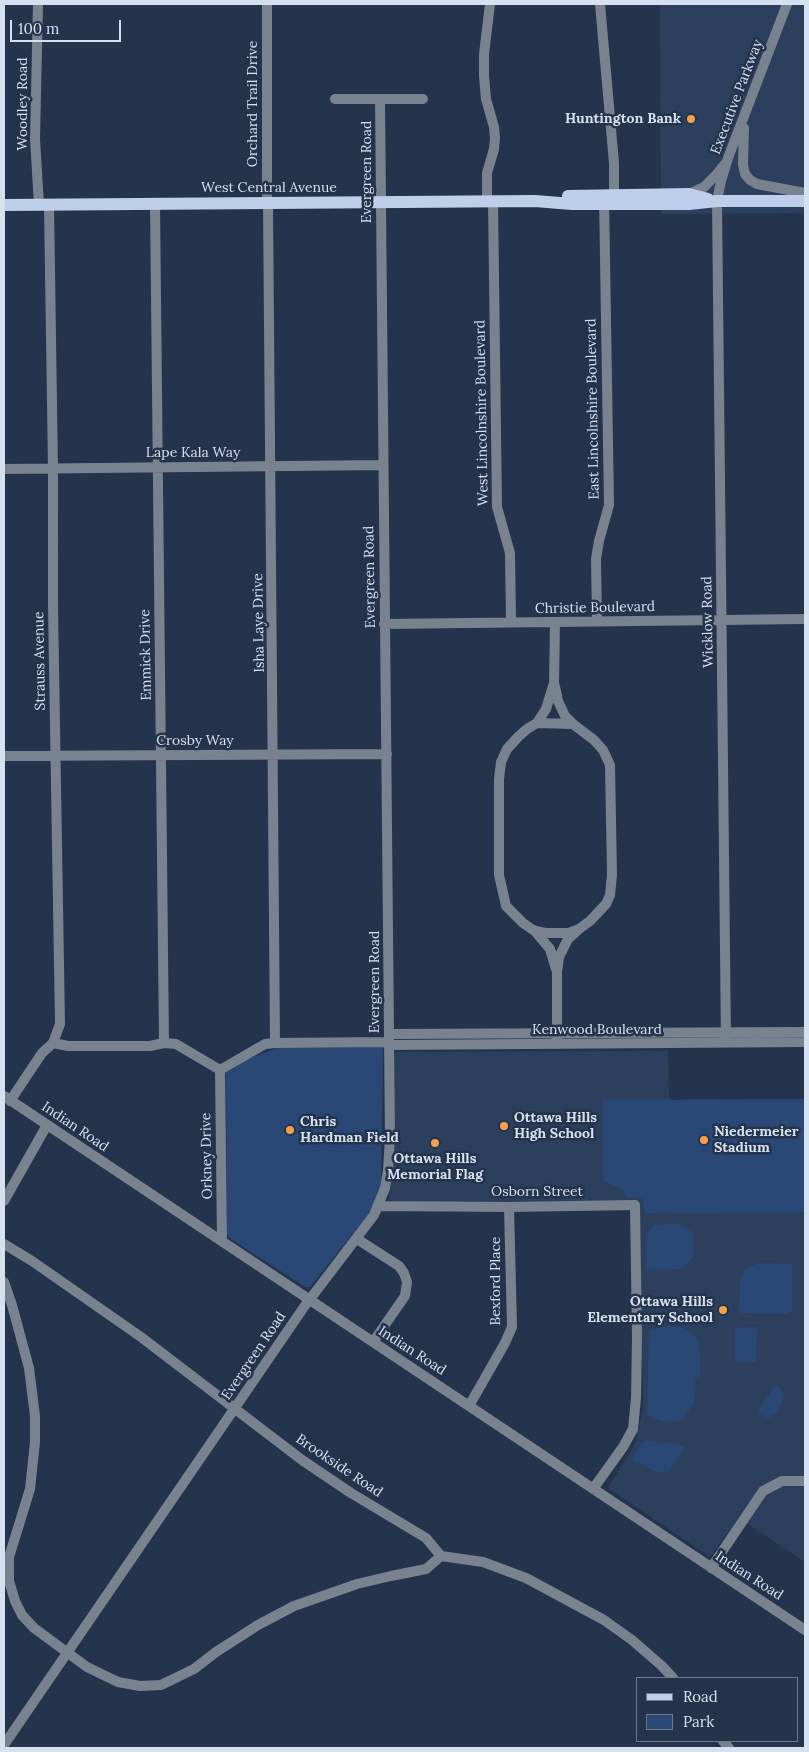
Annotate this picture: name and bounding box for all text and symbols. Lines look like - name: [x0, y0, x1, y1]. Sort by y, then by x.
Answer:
- scale bar: [12, 10, 124, 42]
- text: 100 m: [18, 19, 59, 38]
- street label: Executive Parkway: [707, 37, 767, 157]
- street label: Orchard Trail Drive: [245, 41, 261, 167]
- street label: Woodley Road: [15, 57, 31, 151]
- place label: Huntington Bank: [565, 111, 681, 127]
- marker: Huntington Bank: [685, 113, 697, 125]
- street label: Evergreen Road: [359, 121, 375, 223]
- street label: West Central Avenue: [201, 180, 337, 196]
- street label: East Lincolnshire Boulevard: [583, 318, 603, 500]
- street label: West Lincolnshire Boulevard: [472, 320, 492, 506]
- street label: Lape Kala Way: [146, 445, 240, 461]
- street label: Evergreen Road: [361, 526, 379, 628]
- street label: Isha Laye Drive: [250, 573, 268, 673]
- street label: Wicklow Road: [699, 576, 717, 668]
- street label: Christie Boulevard: [535, 599, 655, 617]
- street label: Emmick Drive: [137, 609, 155, 701]
- street label: Strauss Avenue: [31, 611, 49, 711]
- street label: Crosby Way: [156, 733, 234, 749]
- street label: Evergreen Road: [367, 931, 383, 1033]
- street label: Kenwood Boulevard: [532, 1022, 662, 1038]
- street label: Indian Road: [38, 1098, 112, 1156]
- place label: Ottawa Hills High School: [514, 1110, 597, 1142]
- street label: Orkney Drive: [198, 1112, 216, 1200]
- place label: Chris Hardman Field: [300, 1114, 399, 1146]
- marker: Ottawa Hills High School: [498, 1120, 510, 1132]
- marker: Chris Hardman Field: [284, 1124, 296, 1136]
- place label: Niedermeier Stadium: [714, 1124, 798, 1156]
- marker: Niedermeier Stadium: [698, 1134, 710, 1146]
- marker: Ottawa Hills Memorial Flag: [429, 1137, 441, 1149]
- place label: Ottawa Hills Memorial Flag: [387, 1151, 483, 1184]
- street label: Osborn Street: [491, 1184, 583, 1200]
- street label: Bexford Place: [488, 1237, 504, 1325]
- place label: Ottawa Hills Elementary School: [587, 1294, 713, 1326]
- marker: Ottawa Hills Elementary School: [717, 1304, 729, 1316]
- street label: Evergreen Road: [218, 1309, 290, 1403]
- street label: Indian Road: [375, 1323, 449, 1379]
- street label: Brookside Road: [292, 1431, 386, 1501]
- street label: Indian Road: [712, 1548, 786, 1604]
- legend: [636, 1677, 799, 1742]
- text: Road: [683, 1687, 718, 1706]
- text: Park: [683, 1712, 714, 1731]

